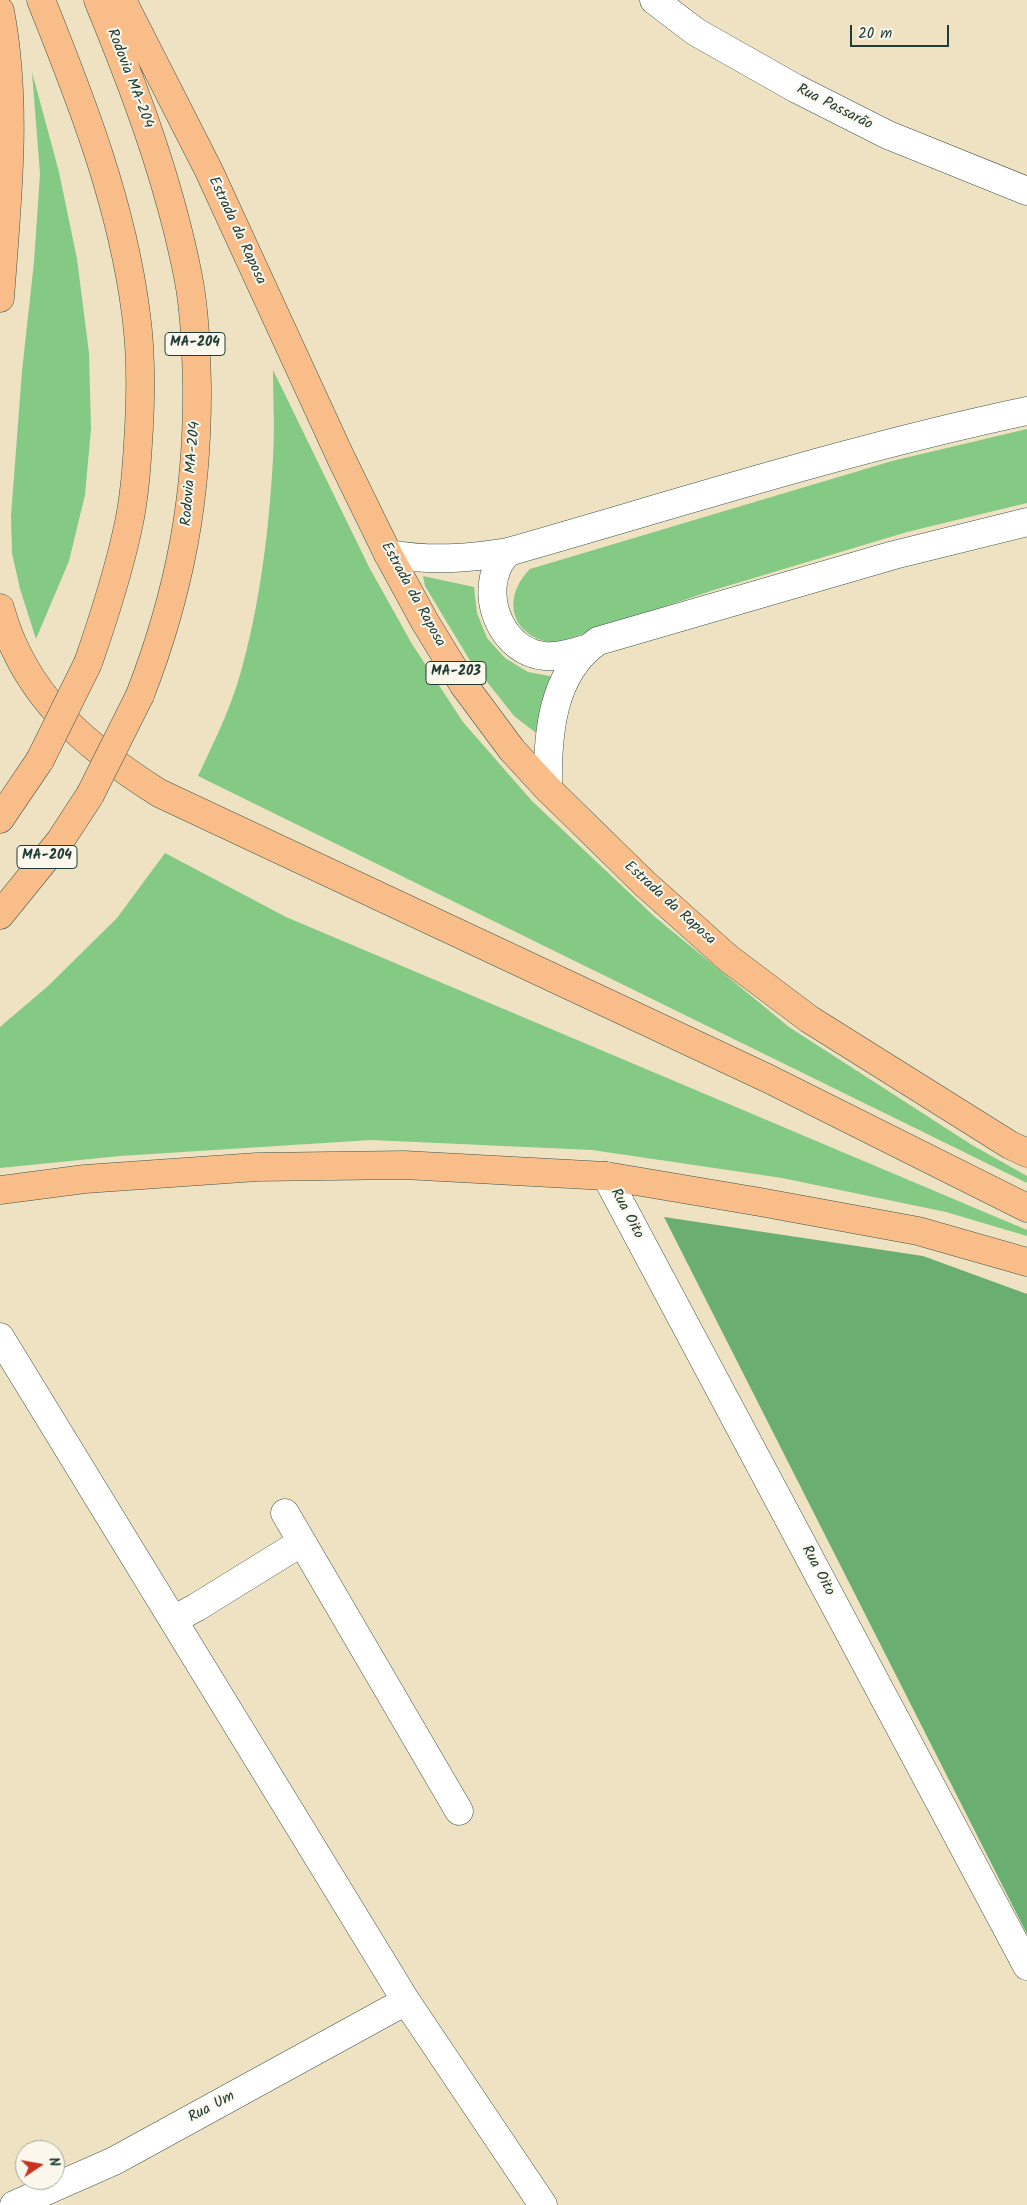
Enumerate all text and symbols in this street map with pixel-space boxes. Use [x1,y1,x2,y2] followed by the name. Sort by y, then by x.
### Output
[852,15,951,47] scale bar
[858,22,892,46] text: 20 m
[102,27,156,131] street label: Rodovia MA-204
[793,81,875,135] street label: Rua Passarão
[203,174,269,288] street label: Estrada da Raposa
[165,332,225,356] road number: MA-204
[178,421,206,527] street label: Rodovia MA-204
[376,539,448,651] street label: Estrada da Raposa
[426,661,486,684] road number: MA-203
[17,846,77,869] road number: MA-204
[619,858,719,950] street label: Estrada da Raposa
[605,1186,647,1242] street label: Rua Oito
[796,1543,838,1599] street label: Rua Oito
[186,2088,238,2128] street label: Rua Um
[15,2140,65,2190] north arrow
[42,2155,65,2169] text: N

